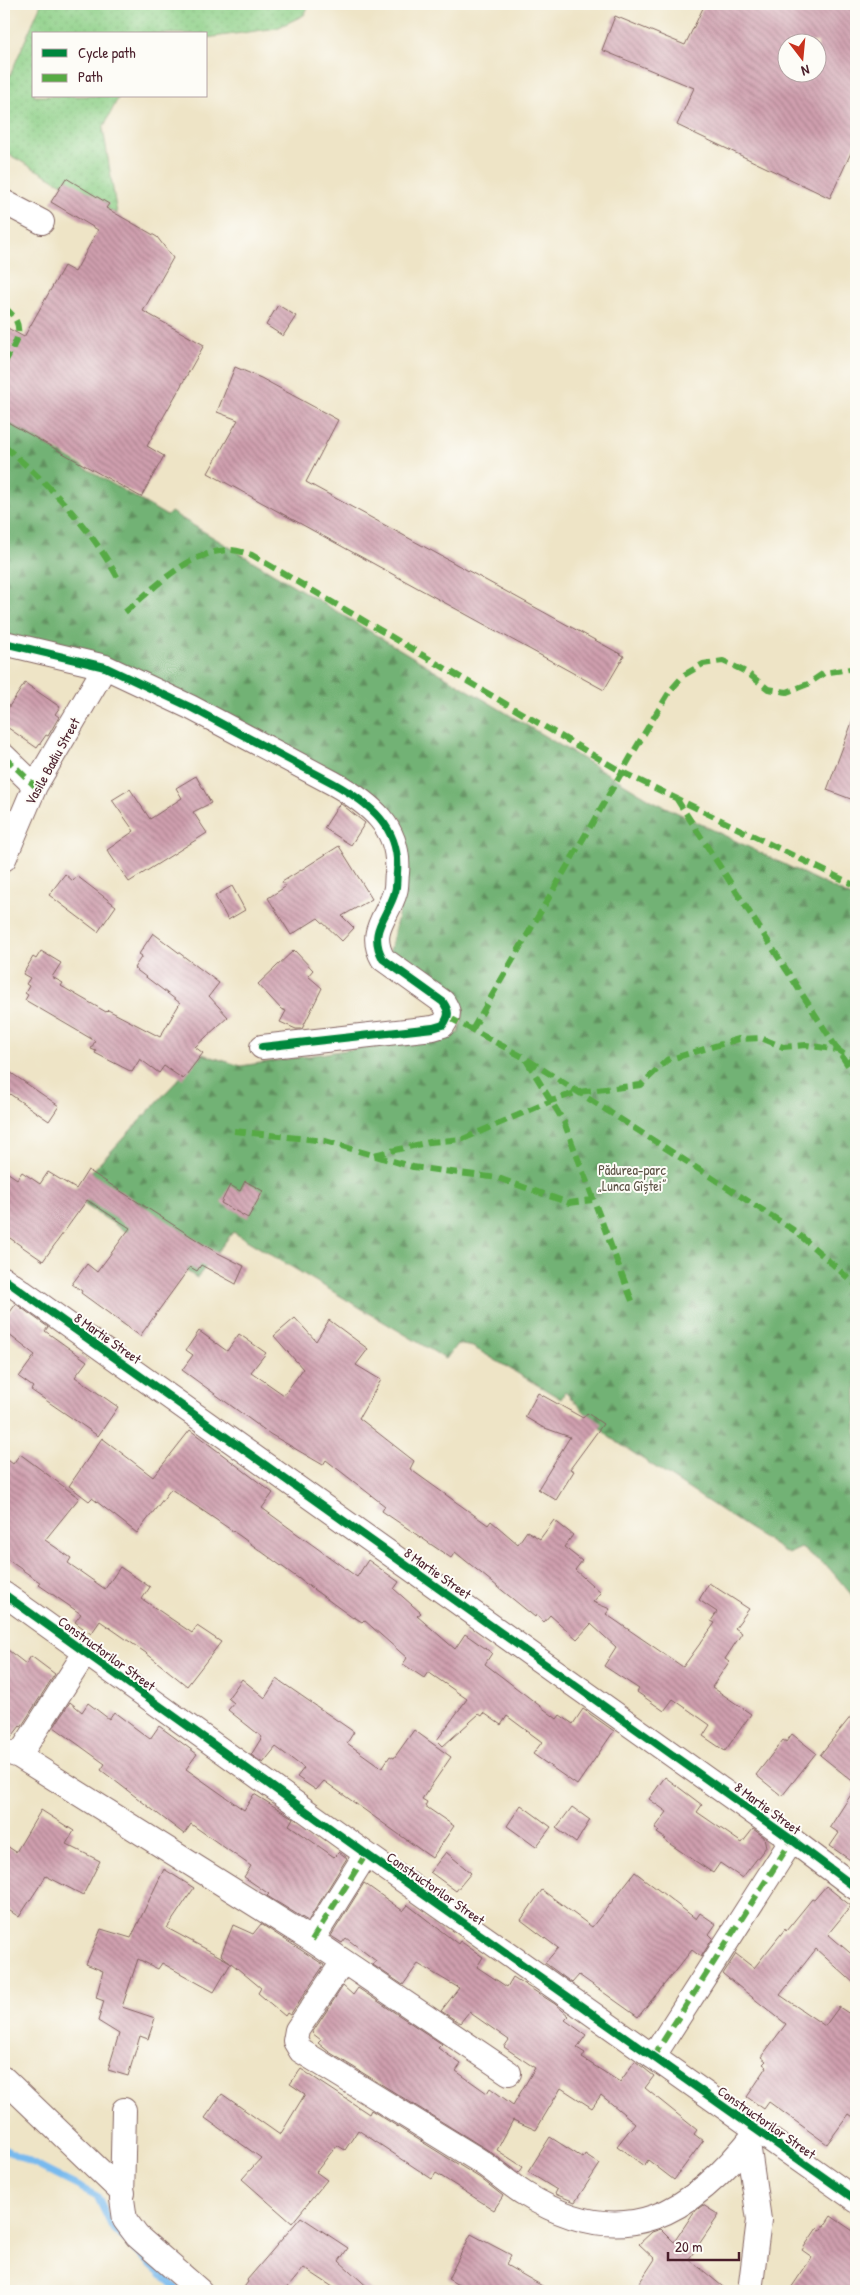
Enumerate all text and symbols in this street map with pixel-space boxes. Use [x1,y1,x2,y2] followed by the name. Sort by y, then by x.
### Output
[32,32,208,98] legend
[778,32,828,82] north arrow
[78,42,136,63] text: Cycle path
[799,61,812,81] text: N
[78,66,103,87] text: Path
[20,714,84,808] street label: Vasile Badiu Street
[598,1160,666,1195] park label: Pădurea-parc „Lunca Gîștei”
[71,1308,145,1368] street label: 8 Martie Street
[401,1543,475,1603] street label: 8 Martie Street
[55,1611,160,1695] street label: Constructorilor Street
[731,1777,805,1839] street label: 8 Martie Street
[383,1847,489,1929] street label: Constructorilor Street
[714,2081,820,2163] street label: Constructorilor Street
[668,2230,739,2262] scale bar
[675,2236,702,2257] text: 20 m

